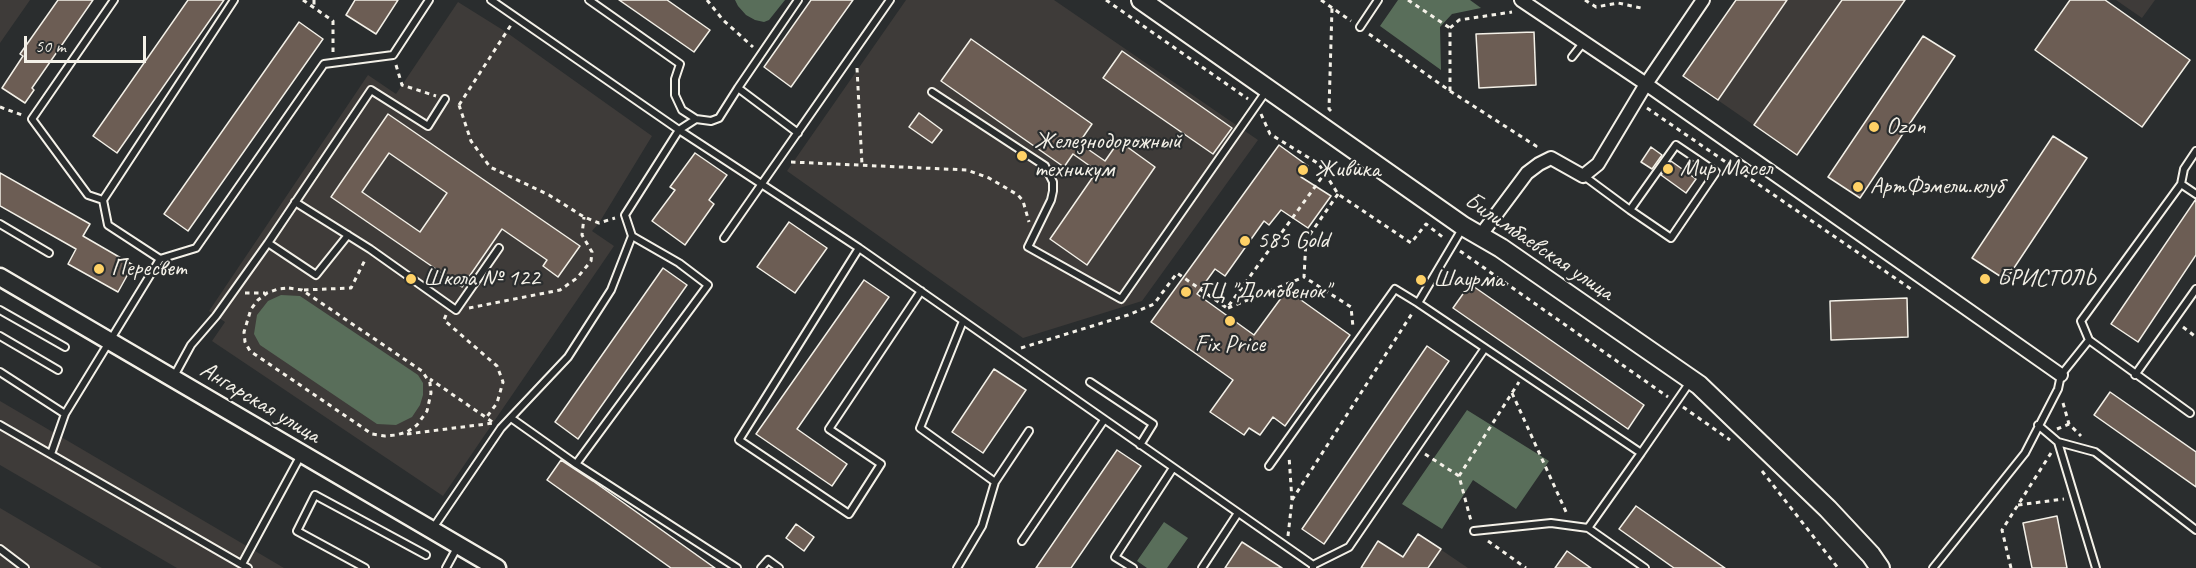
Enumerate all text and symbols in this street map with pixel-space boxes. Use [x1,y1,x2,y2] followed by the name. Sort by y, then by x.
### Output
[27,24,148,62] scale bar
[35,35,66,57] text: 50 m
[1886,113,1925,141] place label: Ozon
[1867,120,1881,134] marker: Ozon
[1034,128,1181,184] place label: Железнодорожный техникум
[1015,149,1029,163] marker: Железнодорожный техникум
[1680,155,1772,183] place label: Мир Масел
[1315,156,1380,184] place label: Живика
[1661,162,1675,176] marker: Мир Масел
[1296,163,1310,177] marker: Живика
[1870,173,2003,201] place label: АртФэмели.клуб
[1851,180,1865,194] marker: АртФэмели.клуб
[1459,186,1619,308] street label: Билимбаевская улица
[1257,227,1329,255] place label: 585 Gold
[1238,234,1252,248] marker: 585 Gold
[111,255,186,283] place label: Пересвет
[92,262,106,276] marker: Пересвет
[423,265,540,293] place label: Школа № 122
[1997,265,2095,293] place label: БРИСТОЛЬ
[1433,266,1503,294] place label: Шаурма
[404,272,418,286] marker: Школа № 122
[1978,272,1992,286] marker: БРИСТОЛЬ
[1414,273,1428,287] marker: Шаурма
[1198,278,1330,306] place label: ТЦ "Домовенок"
[1179,285,1193,299] marker: ТЦ "Домовенок"
[1223,314,1237,328] marker: Fix Price
[1195,331,1265,359] place label: Fix Price
[195,356,325,450] street label: Ангарская улица

